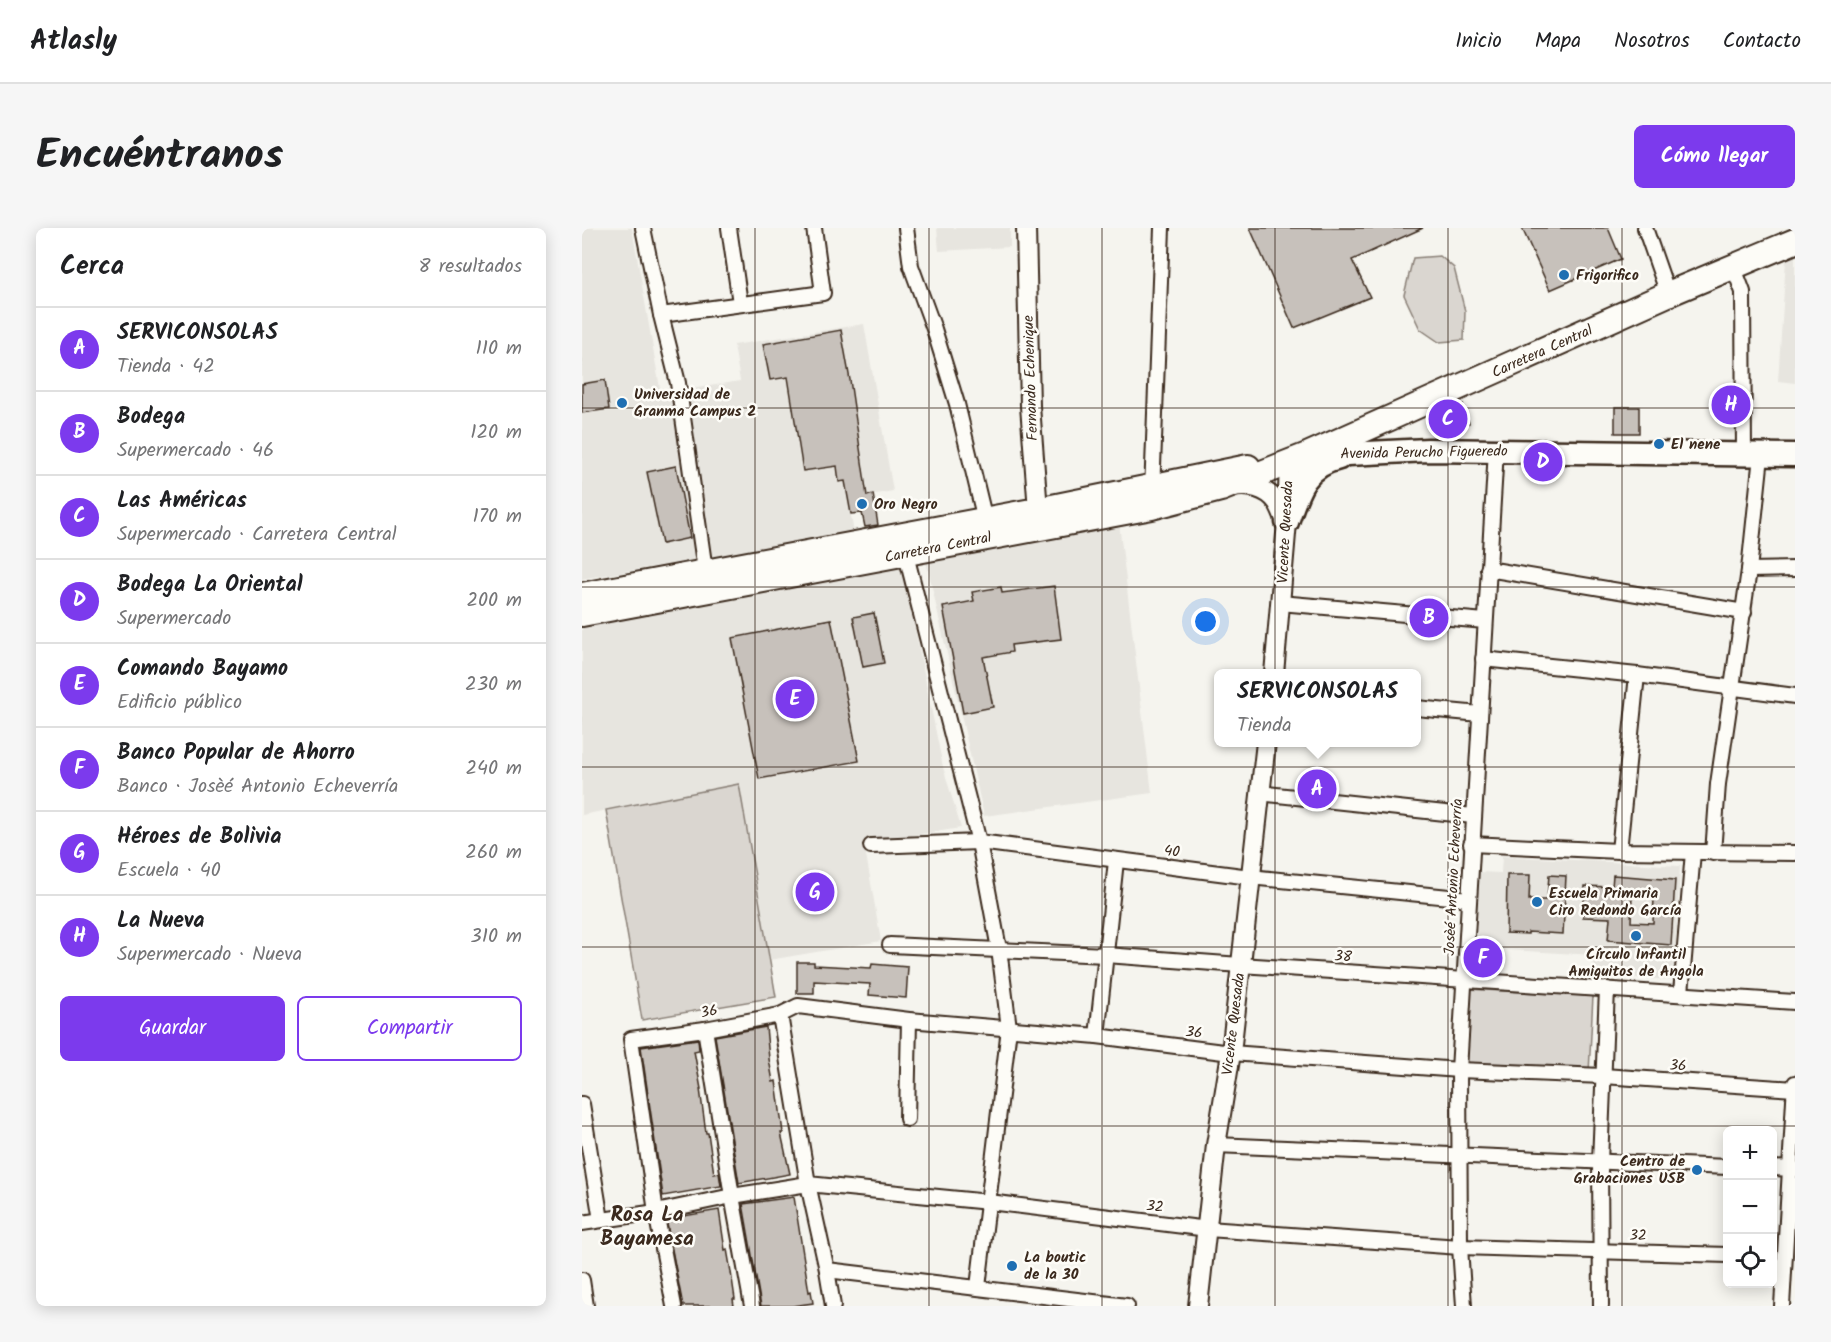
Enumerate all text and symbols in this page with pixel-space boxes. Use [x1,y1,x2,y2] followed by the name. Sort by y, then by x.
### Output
[30,19,117,64] text: Atlasly
[1455,25,1502,58] text: Inicio
[1535,25,1581,58] text: Mapa
[1614,25,1690,58] text: Nosotros
[1723,25,1801,58] text: Contacto
[36,123,283,190] text: Encuéntranos
[1634,125,1795,188] button: Cómo llegar
[60,246,124,288] text: Cerca
[419,251,522,283] text: 8 resultados
[1576,264,1639,288] place label: Frigorifico
[1557,268,1571,282] marker: Frigorifico
[1017,314,1045,441] street label: Fernando Echenique
[117,316,278,351] text: SERVICONSOLAS
[1488,319,1597,385] street label: Carretera Central
[73,333,86,365] text: A
[476,333,522,365] text: 110 m
[117,351,215,383] text: Tienda · 42
[1712,382,1750,428] pin: H
[634,383,756,424] place label: Universidad de Granma Campus 2
[615,396,629,410] marker: Universidad de Granma Campus 2
[1428,396,1468,441] pin: C
[117,400,185,435] text: Bodega
[73,417,86,449] text: B
[470,417,522,449] text: 120 m
[1671,433,1721,457] place label: El nene
[117,435,274,467] text: Supermercado · 46
[1652,437,1666,451] marker: El nene
[1340,440,1508,466] street label: Avenida Perucho Figueredo
[1524,440,1562,484] pin: D
[1271,480,1301,584] street label: Vicente Quesada
[117,484,247,519] text: Las Américas
[874,493,938,517] place label: Oro Negro
[855,497,869,511] marker: Oro Negro
[73,501,86,533] text: C
[473,501,522,533] text: 170 m
[117,519,397,551] text: Supermercado · Carretera Central
[883,526,994,570] street label: Carretera Central
[117,568,303,603] text: Bodega La Oriental
[73,585,86,617] text: D
[466,585,522,617] text: 200 m
[1410,596,1448,640] pin: B
[117,603,231,635] text: Supermercado
[1191,607,1220,636] your location
[117,652,288,687] text: Comando Bayamo
[74,669,85,701] text: E
[465,669,522,701] text: 230 m
[1214,669,1421,747] popup
[1237,675,1398,710] text: SERVICONSOLAS
[776,676,814,722] pin: E
[117,687,242,719] text: Edificio público
[1237,710,1292,742] text: Tienda
[117,736,355,771] text: Banco Popular de Ahorro
[74,753,85,785] text: F
[465,753,522,785] text: 240 m
[1298,766,1336,812] pin: A
[117,771,398,803] text: Banco · Josèé Antonio Echeverría
[1438,798,1470,956] street label: Josèé Antonio Echeverría
[117,820,281,855] text: Héroes de Bolivia
[74,837,85,869] text: G
[465,837,522,869] text: 260 m
[1163,839,1182,865] street label: 40
[117,855,221,887] text: Escuela · 40
[796,870,834,914] pin: G
[1549,882,1682,923] place label: Escuela Primaria Ciro Redondo García
[1530,895,1544,909] marker: Escuela Primaria Ciro Redondo García
[117,904,205,939] text: La Nueva
[73,921,86,953] text: H
[470,921,522,953] text: 310 m
[1629,929,1643,943] marker: Círculo Infantil Amiguitos de Angola
[1464,936,1502,980] pin: F
[117,939,302,971] text: Supermercado · Nueva
[1568,943,1704,984] place label: Círculo Infantil Amiguitos de Angola
[1333,944,1354,970] street label: 38
[1216,972,1252,1077] street label: Vicente Quesada
[60,996,285,1061] button: Guardar
[297,996,522,1061] button: Compartir
[699,999,720,1025] street label: 36
[1184,1020,1204,1046] street label: 36
[1669,1053,1687,1079] street label: 36
[1723,1126,1777,1288] map controls
[1723,1126,1777,1180] button: +
[1574,1150,1686,1191] place label: Centro de Grabaciones USB
[1690,1163,1704,1177] marker: Centro de Grabaciones USB
[1723,1180,1777,1234] button: −
[1145,1194,1165,1220] street label: 32
[600,1199,694,1256] district label: Rosa La Bayamesa
[1629,1224,1647,1248] street label: 32
[1723,1234,1777,1288] button: locate
[1024,1246,1086,1287] place label: La boutic de la 30
[1005,1259,1019,1273] marker: La boutic de la 30

